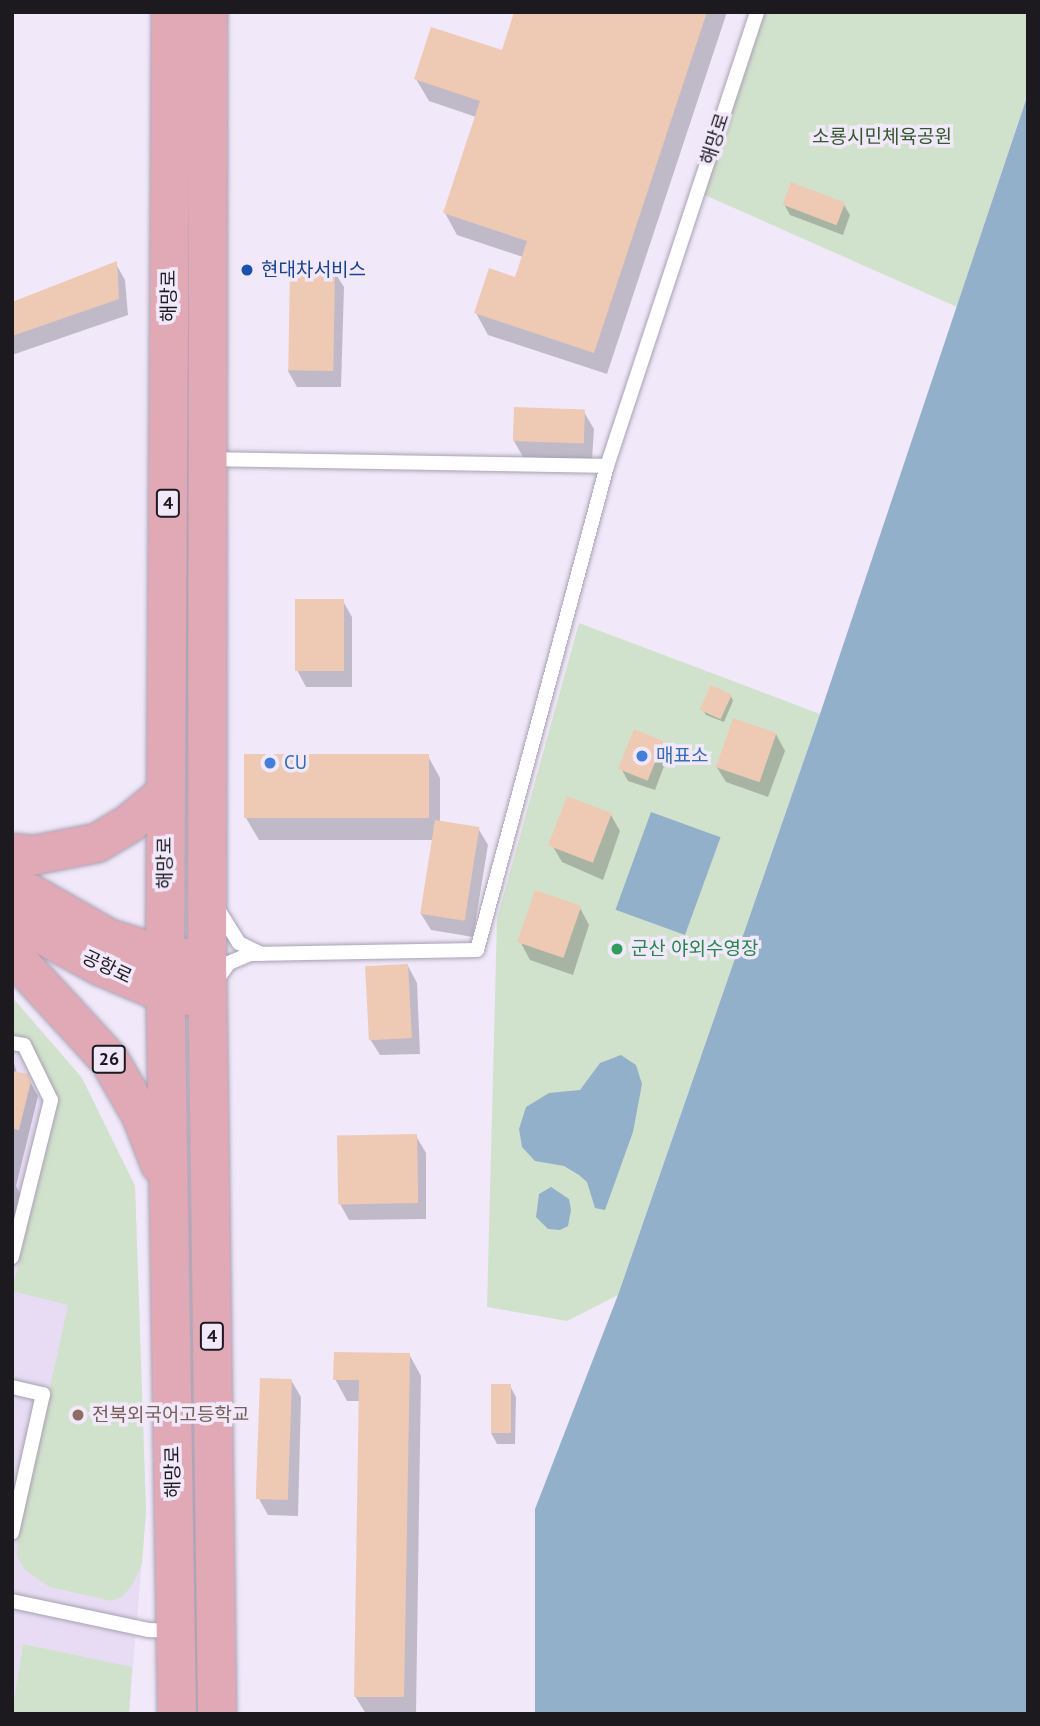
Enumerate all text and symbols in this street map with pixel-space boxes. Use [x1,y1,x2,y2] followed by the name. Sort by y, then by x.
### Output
[696,111,734,167] street label: 해망로
[812,126,952,148] park label: 소룡시민체육공원
[261,259,366,281] place label: 현대차서비스
[239,262,255,278] marker: 현대차서비스
[158,270,180,322] street label: 해망로
[156,489,180,518] road number: 4
[656,745,708,767] place label: 매표소
[634,748,650,764] marker: 매표소
[284,752,307,774] place label: CU
[262,755,278,771] marker: CU
[154,837,176,889] street label: 해망로
[631,938,758,960] place label: 군산 야외수영장
[609,941,625,957] marker: 군산 야외수영장
[78,946,136,988] street label: 공항로
[92,1044,126,1074] road number: 26
[200,1322,224,1350] road number: 4
[92,1404,249,1426] place label: 전북외국어고등학교
[70,1407,86,1423] marker: 전북외국어고등학교
[161,1446,185,1498] street label: 해망로

